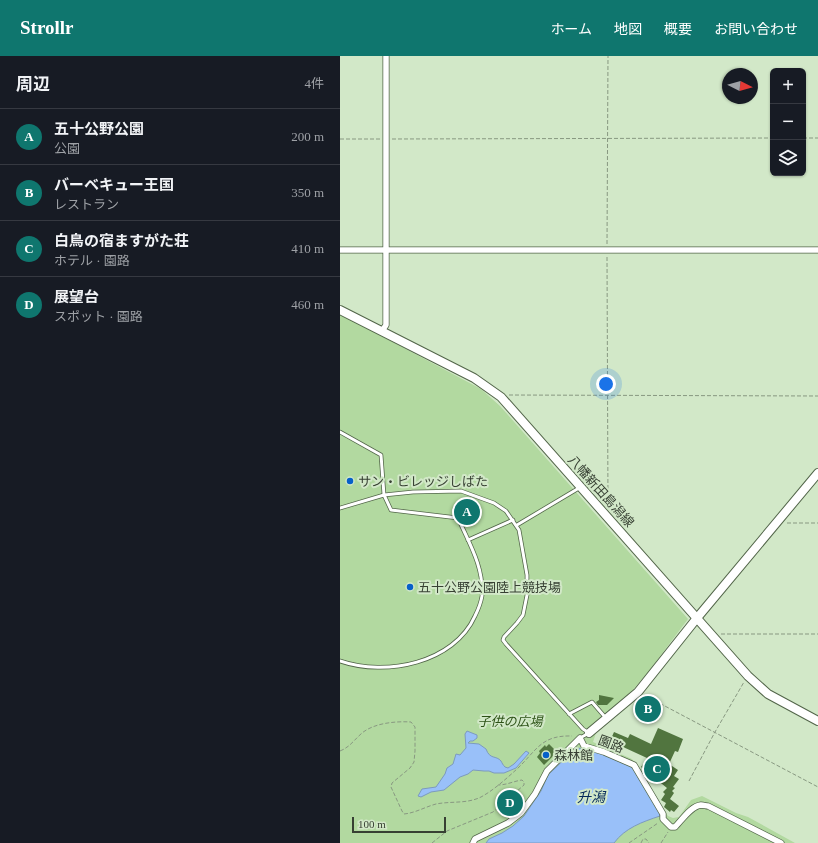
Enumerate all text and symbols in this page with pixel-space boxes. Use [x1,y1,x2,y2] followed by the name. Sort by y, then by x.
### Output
[20,17,73,38] text: Strollr
[550,22,592,37] text: ホーム
[614,22,642,37] text: 地図
[664,22,692,37] text: 概要
[714,22,798,37] text: お問い合わせ
[722,68,758,104] north arrow
[770,68,806,176] map controls
[770,68,806,104] button: +
[16,75,50,94] text: 周辺
[304,76,324,91] text: 4件
[770,104,806,140] button: −
[54,121,144,137] text: 五十公野公園
[24,129,34,144] text: A
[291,129,324,144] text: 200 m
[770,140,806,176] button: layers
[54,141,80,156] text: 公園
[54,177,174,193] text: バーベキュー王国
[25,185,33,200] text: B
[291,185,324,200] text: 350 m
[54,197,119,212] text: レストラン
[54,233,189,249] text: 白鳥の宿ますがた荘
[24,241,34,256] text: C
[291,241,324,256] text: 410 m
[54,253,130,268] text: ホテル · 園路
[54,289,99,305] text: 展望台
[24,297,34,312] text: D
[291,297,324,312] text: 460 m
[54,309,143,324] text: スポット · 園路
[596,374,616,394] your location
[565,452,637,530] street label: 八幡新田島潟線
[358,474,488,489] place label: サン・ビレッジしばた
[345,476,355,486] marker: サン・ビレッジしばた
[454,497,480,527] pin: A
[418,580,561,595] place label: 五十公野公園陸上競技場
[405,582,415,592] marker: 五十公野公園陸上競技場
[635,694,661,724] pin: B
[477,714,544,729] park label: 子供の広場
[596,732,626,756] street label: 園路
[554,748,593,763] place label: 森林館
[541,750,551,760] marker: 森林館
[644,754,670,784] pin: C
[497,788,523,818] pin: D
[577,790,607,805] water label: 升潟
[352,815,446,834] scale bar
[358,818,386,830] text: 100 m

